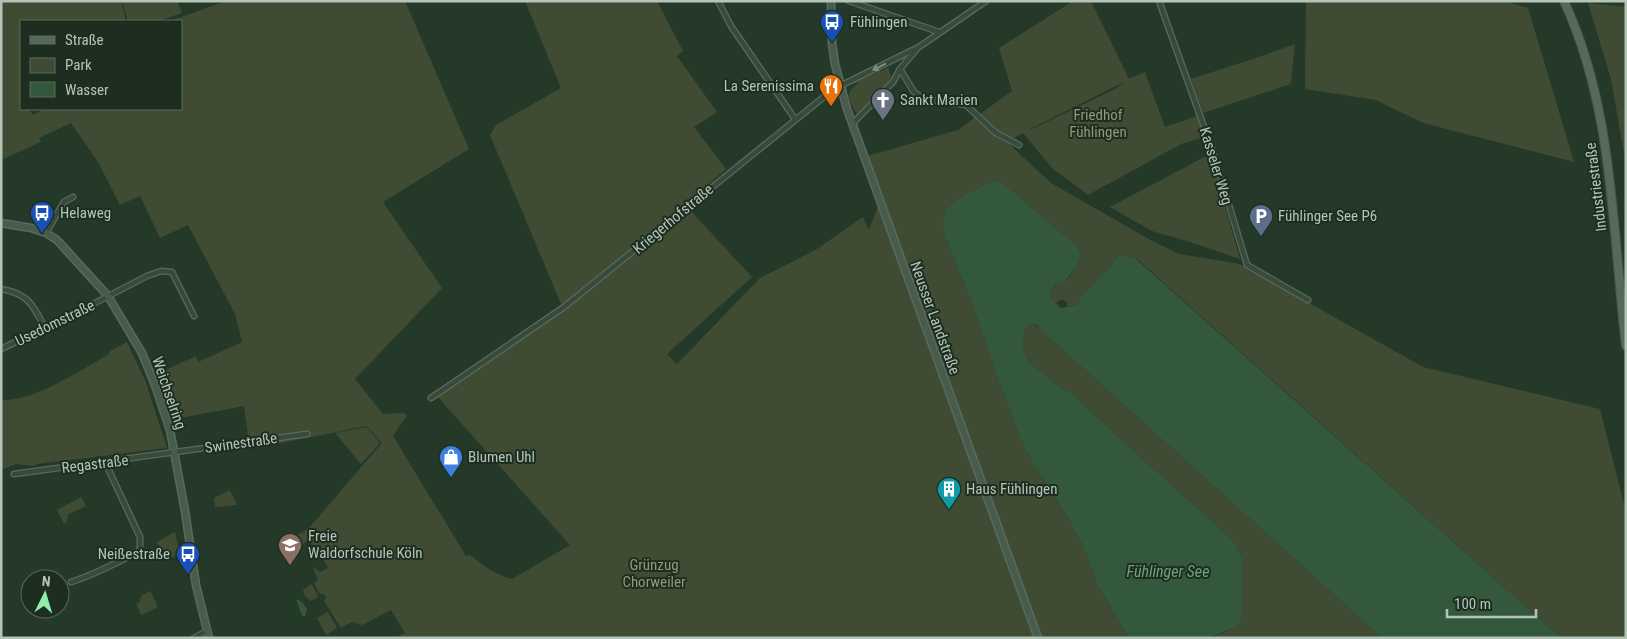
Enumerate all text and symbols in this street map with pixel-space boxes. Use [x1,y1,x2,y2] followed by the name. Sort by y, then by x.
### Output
[819,9,845,43] bus stop icon: Fühlingen
[850,13,907,31] place label: Fühlingen
[20,20,182,110] legend
[65,31,104,49] text: Straße
[65,56,92,74] text: Park
[872,63,886,71] one-way arrow
[818,73,844,107] restaurant icon: La Serenissima
[724,77,814,95] place label: La Serenissima
[65,81,109,99] text: Wasser
[870,87,896,121] church icon: Sankt Marien
[900,91,978,109] place label: Sankt Marien
[1069,106,1127,141] park label: Friedhof Fühlingen
[1196,125,1236,207] street label: Kasseler Weg
[1582,141,1610,233] street label: Industriestraße
[629,180,717,258] street label: Kriegerhofstraße
[29,200,55,234] bus stop icon: Helaweg
[1248,203,1274,237] parking icon: Fühlinger See P6
[60,204,111,222] place label: Helaweg
[1278,207,1377,225] place label: Fühlinger See P6
[906,259,964,377] street label: Neusser Landstraße
[12,296,98,350] street label: Usedomstraße
[148,354,190,432] street label: Weichselring
[204,429,278,457] street label: Swinestraße
[438,444,464,478] shop icon: Blumen Uhl
[468,448,535,466] place label: Blumen Uhl
[61,451,129,477] street label: Regastraße
[936,476,962,510] building icon: Haus Fühlingen
[966,480,1057,498] place label: Haus Fühlingen
[308,527,423,562] place label: Freie Waldorfschule Köln
[277,532,303,566] school or university icon: Freie Waldorfschule Köln
[175,541,201,575] bus stop icon: Neißestraße
[98,545,170,563] place label: Neißestraße
[622,556,686,591] park label: Grünzug Chorweiler
[1127,562,1209,581] water label: Fühlinger See
[20,569,70,619] north arrow
[41,573,51,589] text: N
[1447,586,1536,618] scale bar
[1454,595,1491,613] text: 100 m

